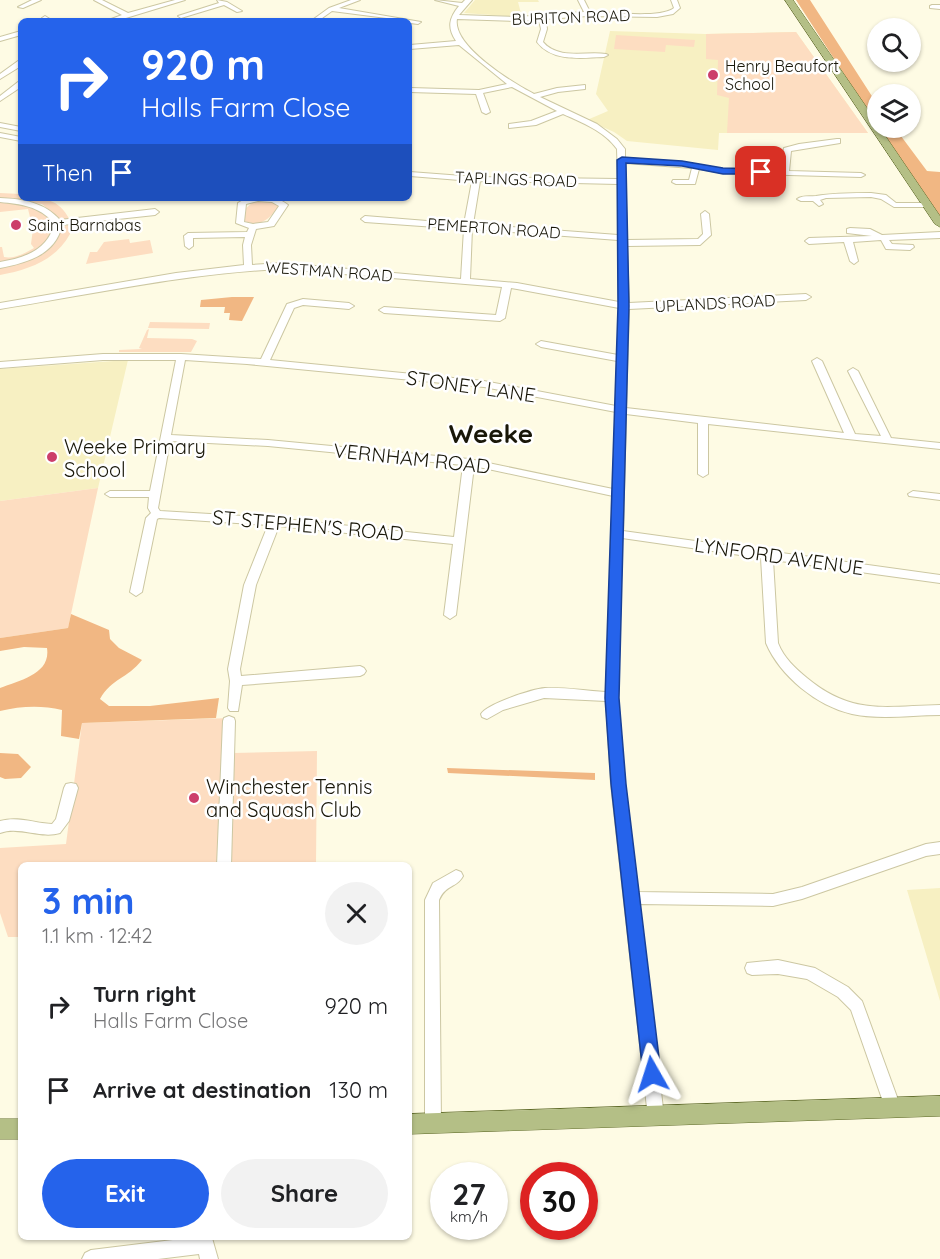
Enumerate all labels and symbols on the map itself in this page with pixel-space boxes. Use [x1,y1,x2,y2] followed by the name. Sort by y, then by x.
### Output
[511,5,631,29] street label: BURITON ROAD
[725,56,839,94] place label: Henry Beaufort School
[706,68,720,82] marker: Henry Beaufort School
[735,146,786,197] pin
[455,167,577,191] street label: TAPLINGS ROAD
[427,213,561,243] street label: PEMERTON ROAD
[28,215,141,235] place label: Saint Barnabas
[9,218,23,232] marker: Saint Barnabas
[265,257,393,285] street label: WESTMAN ROAD
[654,290,776,316] street label: UPLANDS ROAD
[405,365,537,407] street label: STONEY LANE
[449,417,533,450] district label: Weeke
[64,434,206,482] place label: Weeke Primary School
[332,437,492,479] street label: VERNHAM ROAD
[45,450,59,464] marker: Weeke Primary School
[211,504,405,546] street label: ST STEPHEN'S ROAD
[693,532,865,580] street label: LYNFORD AVENUE
[206,774,372,822] place label: Winchester Tennis and Squash Club
[187,791,201,805] marker: Winchester Tennis and Squash Club
[620,1042,684,1106] position arrow
[520,1162,598,1240] speed limit sign: 30

